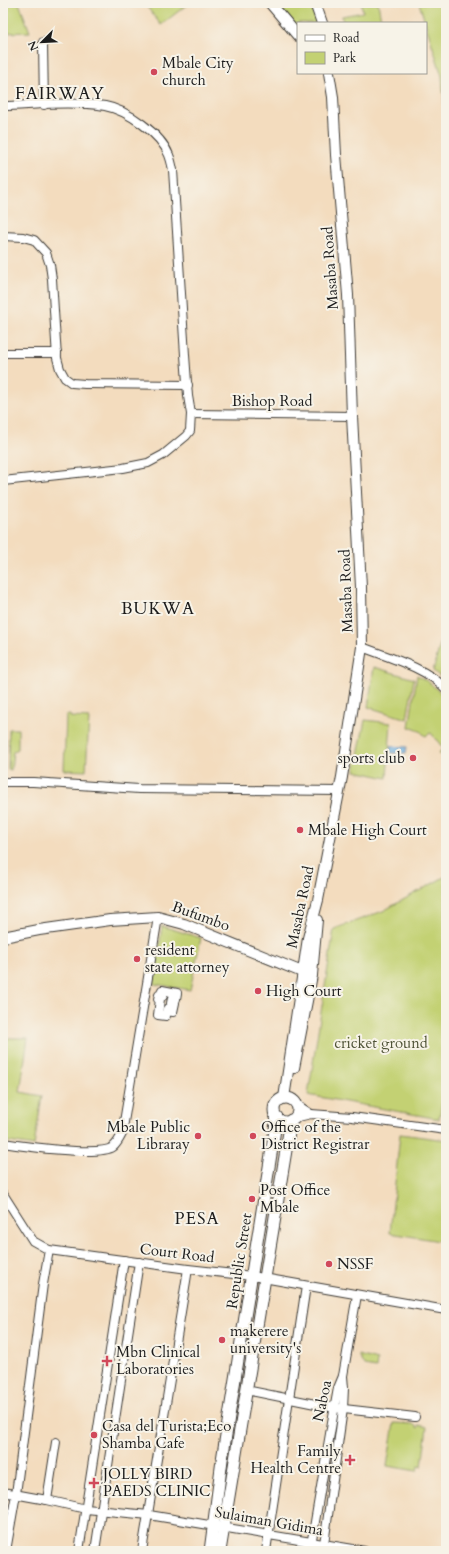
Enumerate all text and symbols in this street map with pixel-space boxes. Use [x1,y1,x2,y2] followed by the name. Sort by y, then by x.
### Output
[22,22,62,62] north arrow
[297,22,427,74] legend
[333,30,360,46] text: Road
[24,38,42,53] text: N
[333,50,357,66] text: Park
[162,53,234,90] place label: Mbale City church
[149,67,159,77] marker: Mbale City church
[15,82,105,105] district label: FAIRWAY
[317,226,343,310] street label: Masaba Road
[232,391,312,411] street label: Bishop Road
[335,549,357,633] street label: Masaba Road
[121,597,195,620] district label: BUKWA
[338,748,405,768] place label: sports club
[408,753,418,763] marker: sports club
[308,820,427,840] place label: Mbale High Court
[295,825,305,835] marker: Mbale High Court
[282,864,318,950] street label: Masaba Road
[169,896,233,936] street label: Bufumbo
[145,940,230,977] place label: resident state attorney
[132,954,142,964] marker: resident state attorney
[266,981,342,1001] place label: High Court
[253,986,263,996] marker: High Court
[334,1033,428,1053] park label: cricket ground
[107,1117,190,1154] place label: Mbale Public Libraray
[261,1117,370,1154] place label: Office of the District Registrar
[193,1131,203,1141] marker: Mbale Public Libraray
[248,1131,258,1141] marker: Office of the District Registrar
[260,1180,331,1217] place label: Post Office Mbale
[247,1194,257,1204] marker: Post Office Mbale
[174,1207,220,1230] district label: PESA
[222,1212,256,1310] street label: Republic Street
[139,1239,215,1267] street label: Court Road
[337,1254,373,1274] place label: NSSF
[324,1259,334,1269] marker: NSSF
[230,1321,301,1358] place label: makerere university's
[217,1335,227,1345] marker: makerere university's
[116,1342,200,1379] place label: Mbn Clinical Laboratories
[101,1355,113,1367] marker: Mbn Clinical Laboratories
[308,1378,336,1424] street label: Naboa
[102,1416,231,1453] place label: Casa del Turista;Eco Shamba Cafe
[89,1430,99,1440] marker: Casa del Turista;Eco Shamba Cafe
[251,1441,341,1478] place label: Family Health Centre
[344,1454,356,1466] marker: Family Health Centre
[101,1464,211,1501] place label: JOLLY BIRD PAEDS CLINIC
[88,1477,100,1489] marker: JOLLY BIRD PAEDS CLINIC
[213,1502,325,1540] street label: Sulaiman Gidima

